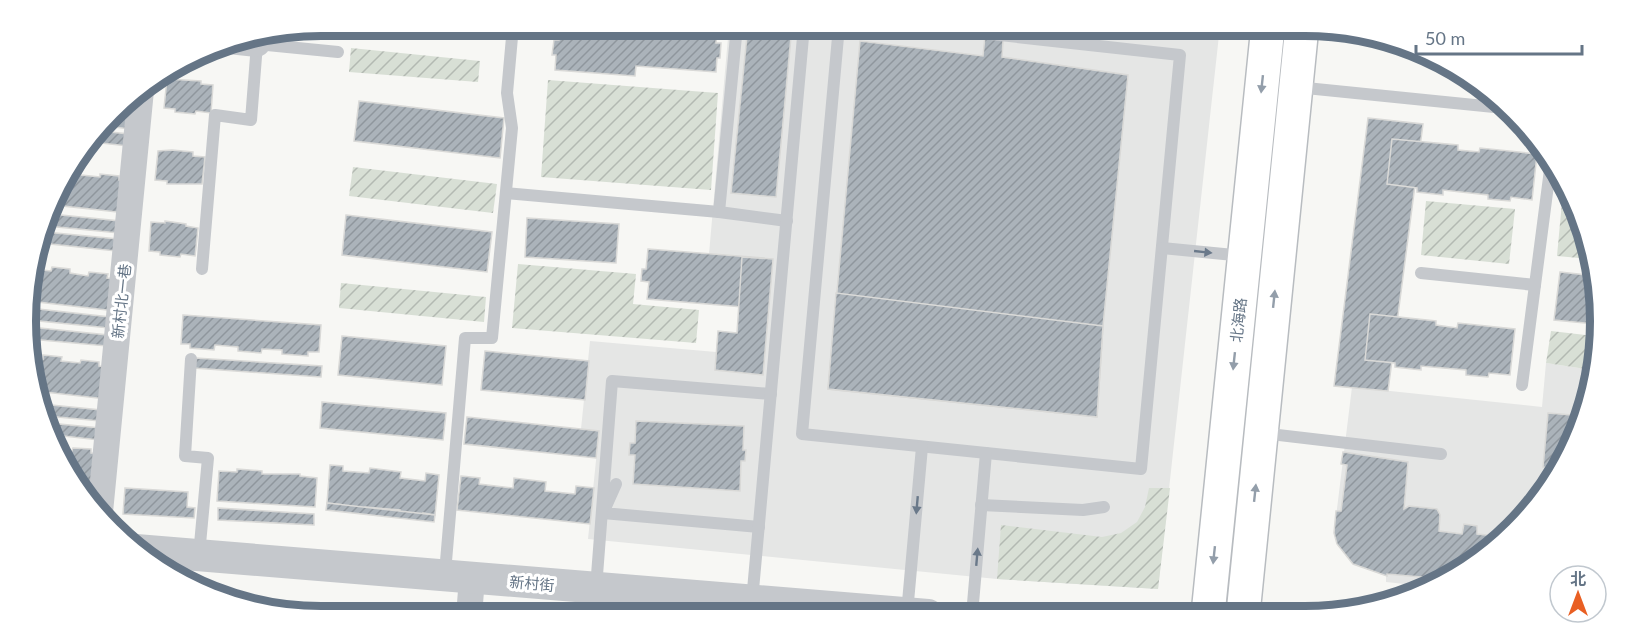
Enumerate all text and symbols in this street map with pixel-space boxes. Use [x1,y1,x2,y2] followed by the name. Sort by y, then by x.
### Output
[1416,18,1582,56] scale bar
[1425,27,1465,49] text: 50 m
[1257,74,1267,93] one-way arrow
[1194,247,1213,257] one-way arrow
[108,263,134,339] street label: 新村北一巷
[1270,290,1279,309] one-way arrow
[1227,297,1249,343] street label: 北海路
[1229,352,1239,371] one-way arrow
[1250,484,1260,503] one-way arrow
[912,495,922,514] one-way arrow
[1209,546,1219,565] one-way arrow
[972,547,982,566] one-way arrow
[1548,564,1608,624] north arrow
[1570,569,1586,588] text: 北
[509,572,555,594] street label: 新村街

